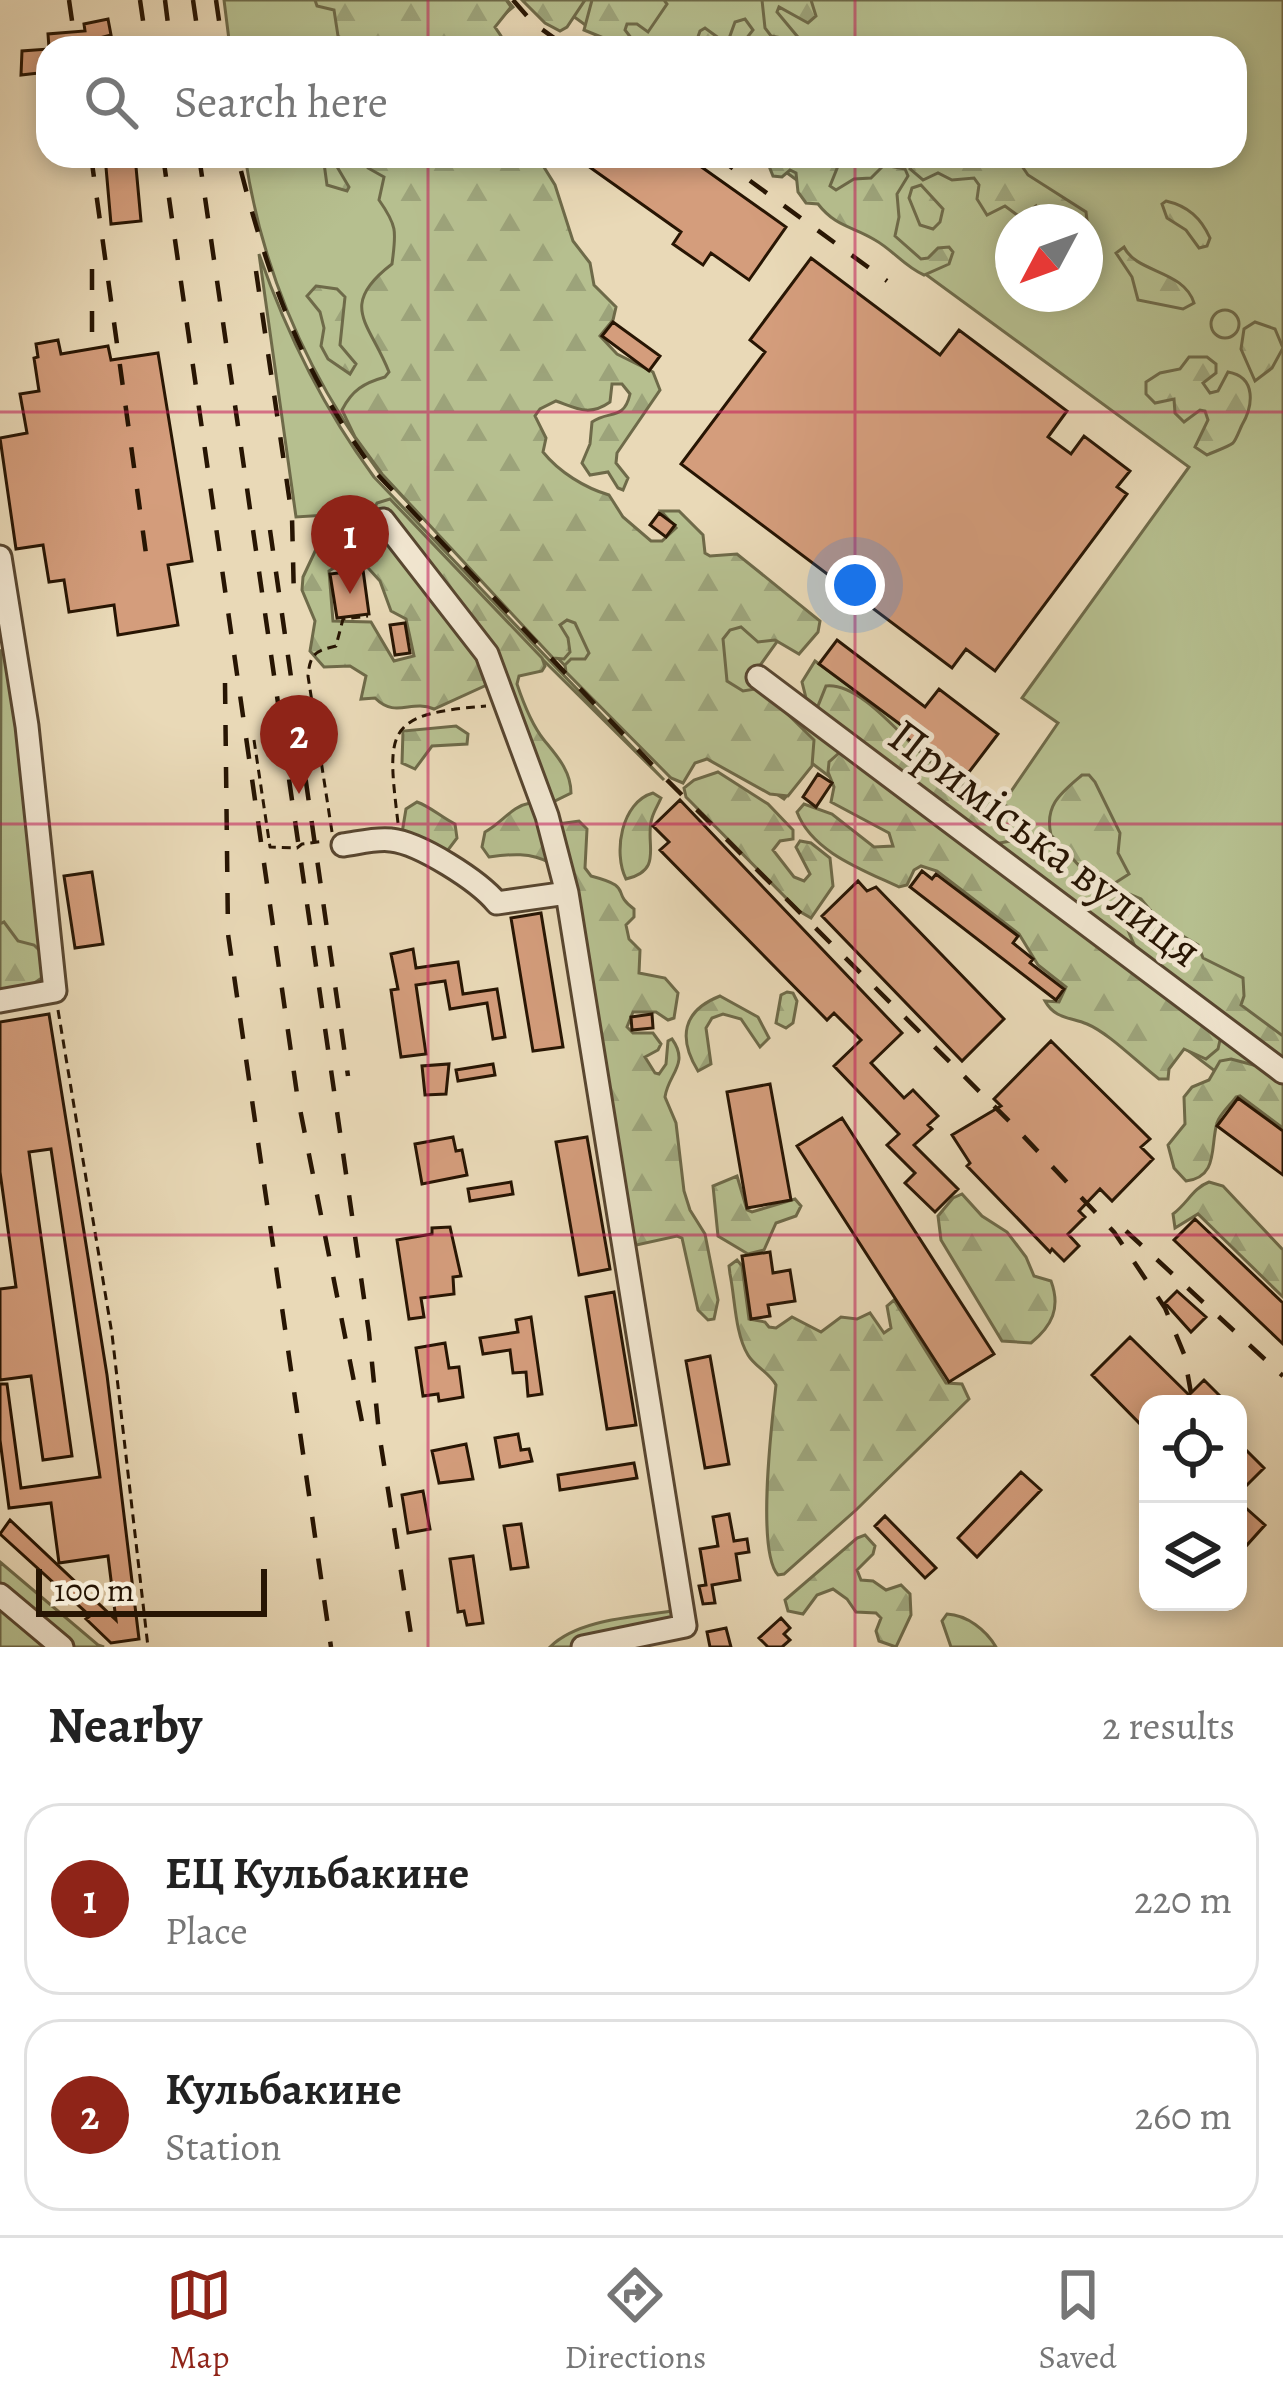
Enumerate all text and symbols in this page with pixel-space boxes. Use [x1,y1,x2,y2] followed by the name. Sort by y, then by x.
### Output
[36,36,1247,168] search box
[78,69,144,135] icon: search
[174,71,388,133] text: Search here
[995,204,1103,312] north arrow
[311,495,389,594] pin: 1
[825,555,885,615] your location
[260,695,338,794] pin: 2
[875,703,1216,983] street label: Приміська вулиця
[1139,1395,1247,1611] map controls
[1139,1395,1247,1503] button: locate
[1139,1503,1247,1611] button: layers
[36,1563,267,1616] scale bar
[54,1567,134,1612] text: 100 m
[48,1690,202,1760] text: Nearby
[1102,1699,1235,1752] text: 2 results
[165,1842,469,1904] text: ЕЦ Кульбакине
[83,1873,97,1926] text: 1
[1134,1873,1232,1926] text: 220 m
[165,1904,248,1957] text: Place
[165,2058,402,2120] text: Кульбакине
[81,2089,99,2142] text: 2
[1134,2089,1232,2142] text: 260 m
[165,2120,281,2173] text: Station
[166,2262,232,2379] tab: Map
[565,2262,706,2379] tab: Directions
[1039,2262,1117,2379] tab: Saved

